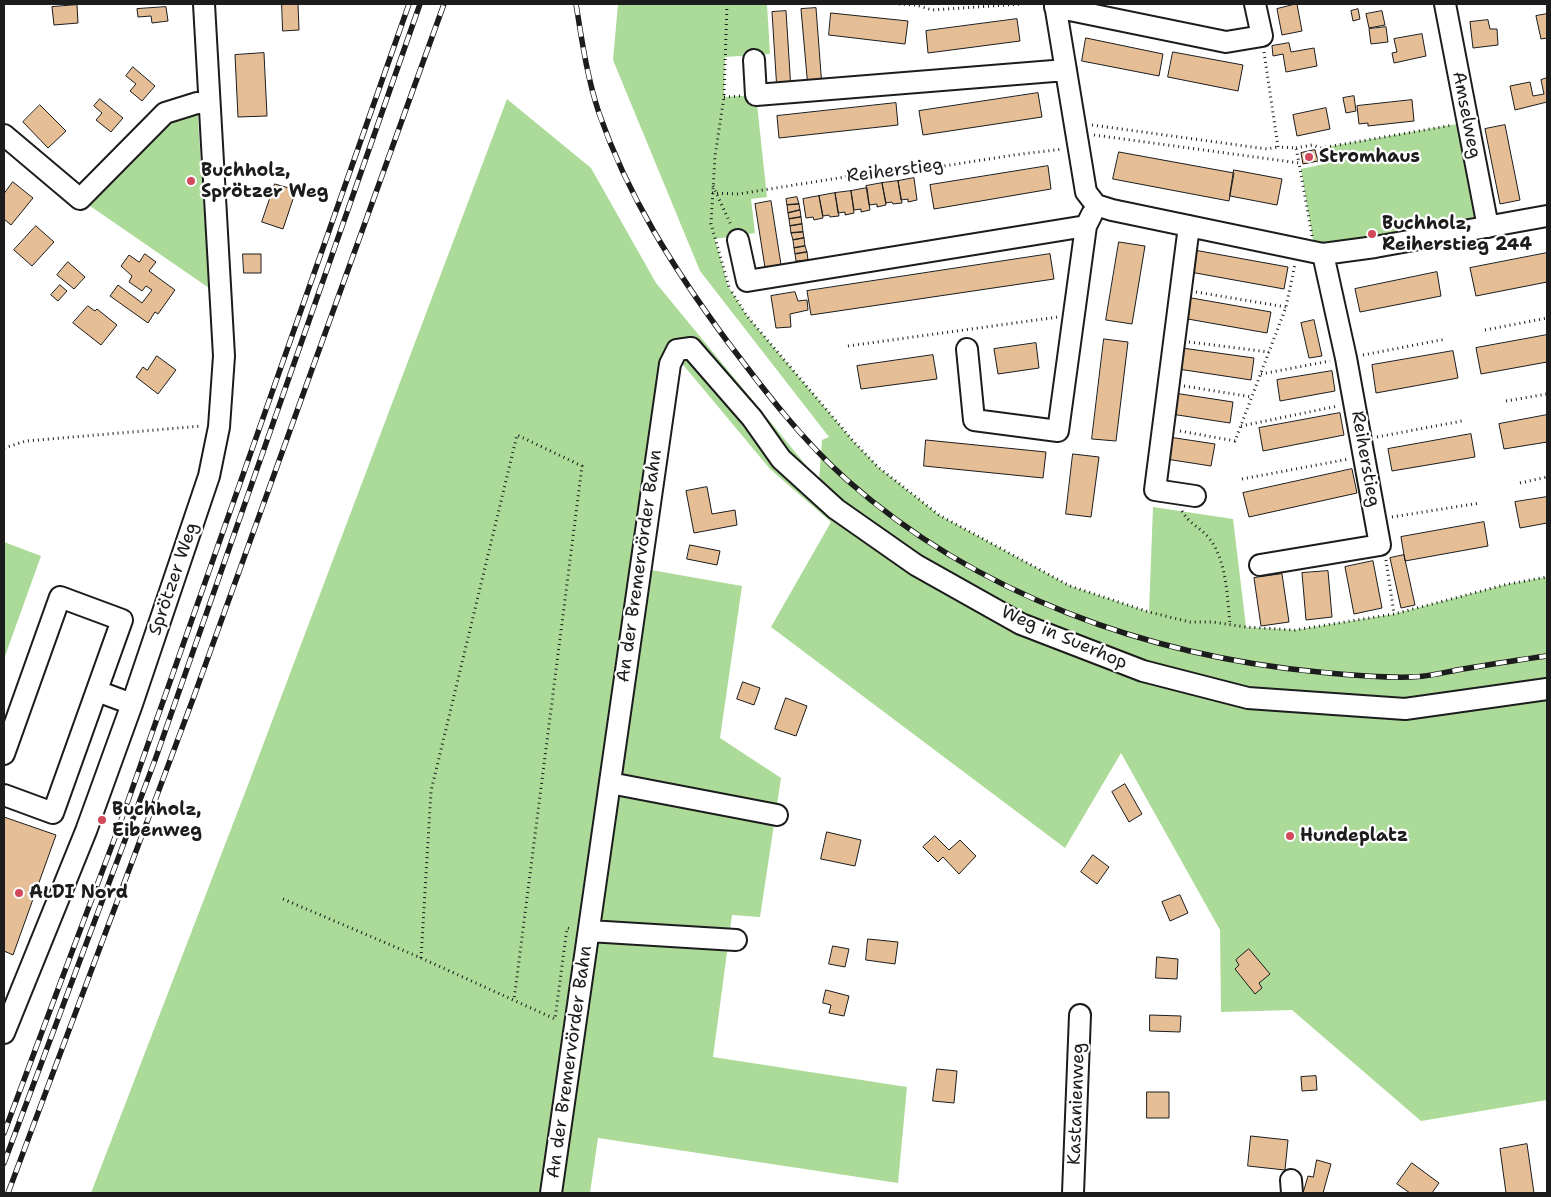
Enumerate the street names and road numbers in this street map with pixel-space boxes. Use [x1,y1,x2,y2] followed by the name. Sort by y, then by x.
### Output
[1447,69,1485,161] street label: Amselweg
[845,154,945,188] street label: Reiherstieg
[1346,409,1384,509] street label: Reiherstieg
[613,448,667,684] street label: An der Bremervörder Bahn
[145,520,203,638] street label: Sprötzer Weg
[998,602,1130,674] street label: Weg in Suerhop
[543,944,597,1180] street label: An der Bremervörder Bahn
[1064,1042,1090,1166] street label: Kastanienweg

